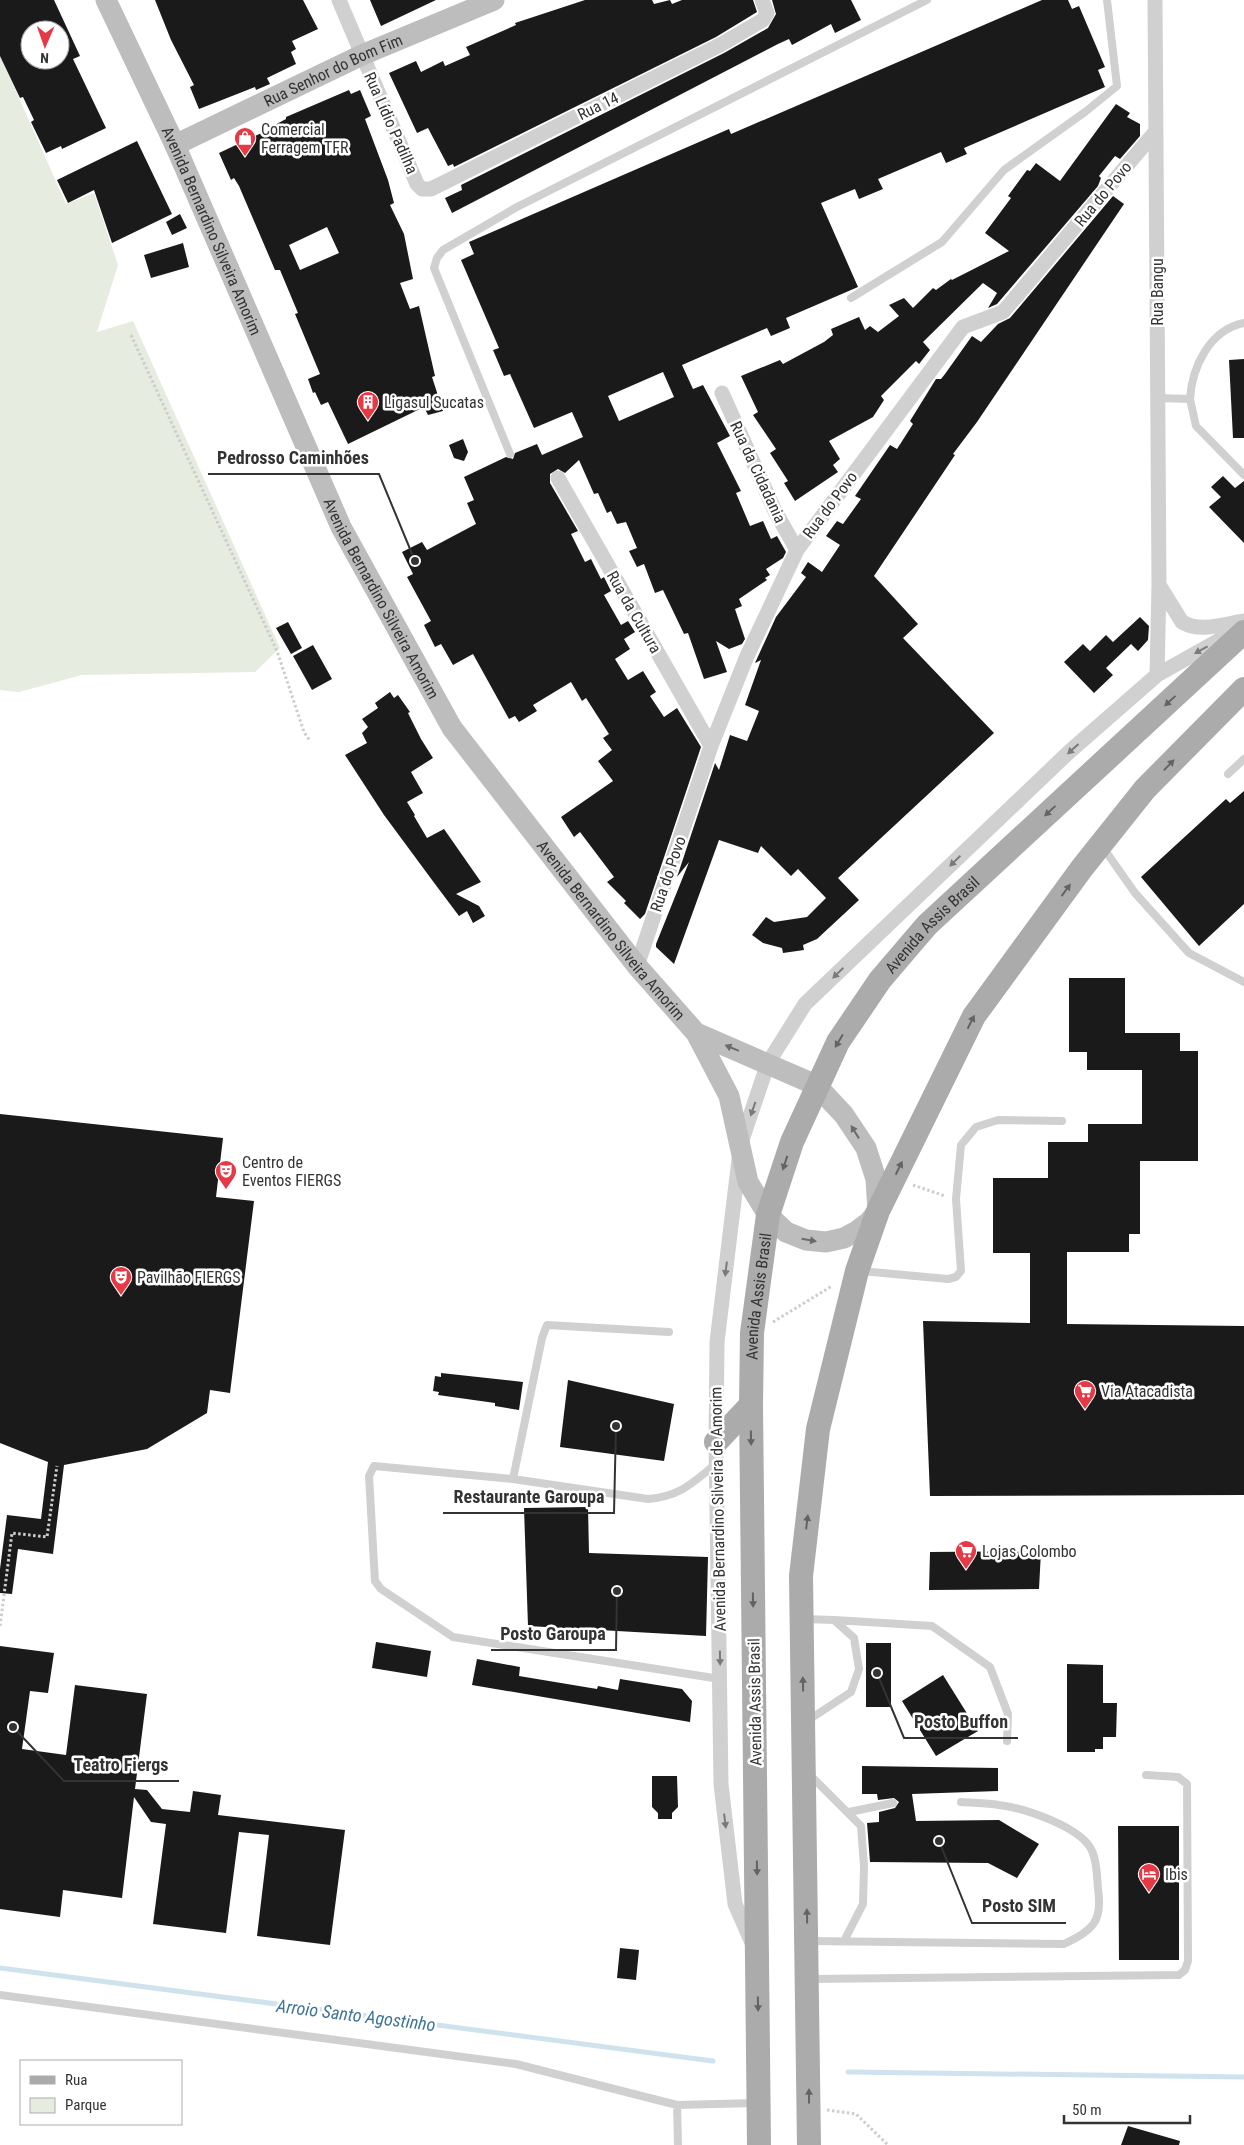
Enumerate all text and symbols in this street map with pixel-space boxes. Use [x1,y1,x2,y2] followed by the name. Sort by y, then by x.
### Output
[20,20,70,70] north arrow
[261,30,405,110] street label: Rua Senhor do Bom Fim
[40,50,49,66] text: N
[360,69,422,177] street label: Rua Lídio Padilha
[574,88,622,124] street label: Rua 14
[261,120,349,157] place label: Comercial Ferragem TFR
[158,123,266,338] street label: Avenida Bernardino Silveira Amorim
[233,126,257,157] shop icon: Comercial Ferragem TFR
[1070,158,1136,230] street label: Rua do Povo
[1148,258,1167,326] street label: Rua Bangu
[356,390,380,421] building icon: Ligasul Sucatas
[384,393,484,412] place label: Ligasul Sucatas
[726,418,790,526] street label: Rua da Cidadania
[208,441,379,474] callout: Pedrosso Caminhões
[217,447,369,468] text: Pedrosso Caminhões
[799,468,861,542] street label: Rua do Povo
[320,495,443,702] street label: Avenida Bernardino Silveira Amorim
[603,567,665,657] street label: Rua da Cultura
[1194,646,1209,654] one-way arrow
[1164,695,1176,707] one-way arrow
[1067,743,1080,754] one-way arrow
[1163,759,1175,771] one-way arrow
[1045,805,1057,817] one-way arrow
[646,834,690,914] street label: Rua do Povo
[533,836,689,1024] street label: Avenida Bernardino Silveira Amorim
[950,855,962,867] one-way arrow
[881,872,983,977] street label: Avenida Assis Brasil
[1060,884,1071,897] one-way arrow
[832,967,844,979] one-way arrow
[967,1015,975,1029] one-way arrow
[835,1034,844,1047] one-way arrow
[724,1044,739,1052] one-way arrow
[748,1102,756,1117] one-way arrow
[851,1126,860,1139] one-way arrow
[242,1153,341,1190] place label: Centro de Eventos FIERGS
[781,1156,789,1171] one-way arrow
[214,1159,238,1190] theatre icon: Centro de Eventos FIERGS
[895,1161,903,1175] one-way arrow
[742,1232,775,1360] street label: Avenida Assis Brasil
[801,1236,817,1244] one-way arrow
[722,1261,730,1277] one-way arrow
[109,1265,133,1296] theatre icon: Pavilhão FIERGS
[137,1268,241,1287] place label: Pavilhão FIERGS
[1073,1379,1097,1410] supermarket icon: Via Atacadista
[1101,1382,1193,1401] place label: Via Atacadista
[706,1387,730,1631] street label: Avenida Bernardino Silveira de Amorim
[747,1430,755,1446] one-way arrow
[443,1480,614,1513] callout: Restaurante Garoupa
[454,1486,604,1507] text: Restaurante Garoupa
[803,1513,811,1529] one-way arrow
[954,1539,978,1570] supermarket icon: Lojas Colombo
[982,1542,1077,1561] place label: Lojas Colombo
[749,1592,757,1608] one-way arrow
[491,1617,616,1650] callout: Posto Garoupa
[500,1623,606,1644] text: Posto Garoupa
[744,1638,766,1766] street label: Avenida Assis Brasil
[716,1651,724,1667] one-way arrow
[799,1676,807,1692] one-way arrow
[904,1705,1018,1738] callout: Posto Buffon
[914,1711,1008,1732] text: Posto Buffon
[64,1748,179,1781] callout: Teatro Fiergs
[73,1754,169,1775] text: Teatro Fiergs
[721,1813,729,1829] one-way arrow
[753,1860,761,1876] one-way arrow
[1137,1862,1161,1893] hotel icon: Ibis
[1165,1865,1188,1884] place label: Ibis
[972,1890,1066,1923] callout: Posto SIM
[982,1895,1056,1916] text: Posto SIM
[803,1908,811,1924] one-way arrow
[274,1995,437,2035] water label: Arroio Santo Agostinho
[755,1997,763,2013] one-way arrow
[20,2060,182,2125] legend
[65,2071,87,2089] text: Rua
[805,2088,813,2104] one-way arrow
[1064,2092,1190,2124] scale bar
[65,2096,107,2114] text: Parque
[1072,2101,1102,2119] text: 50 m

